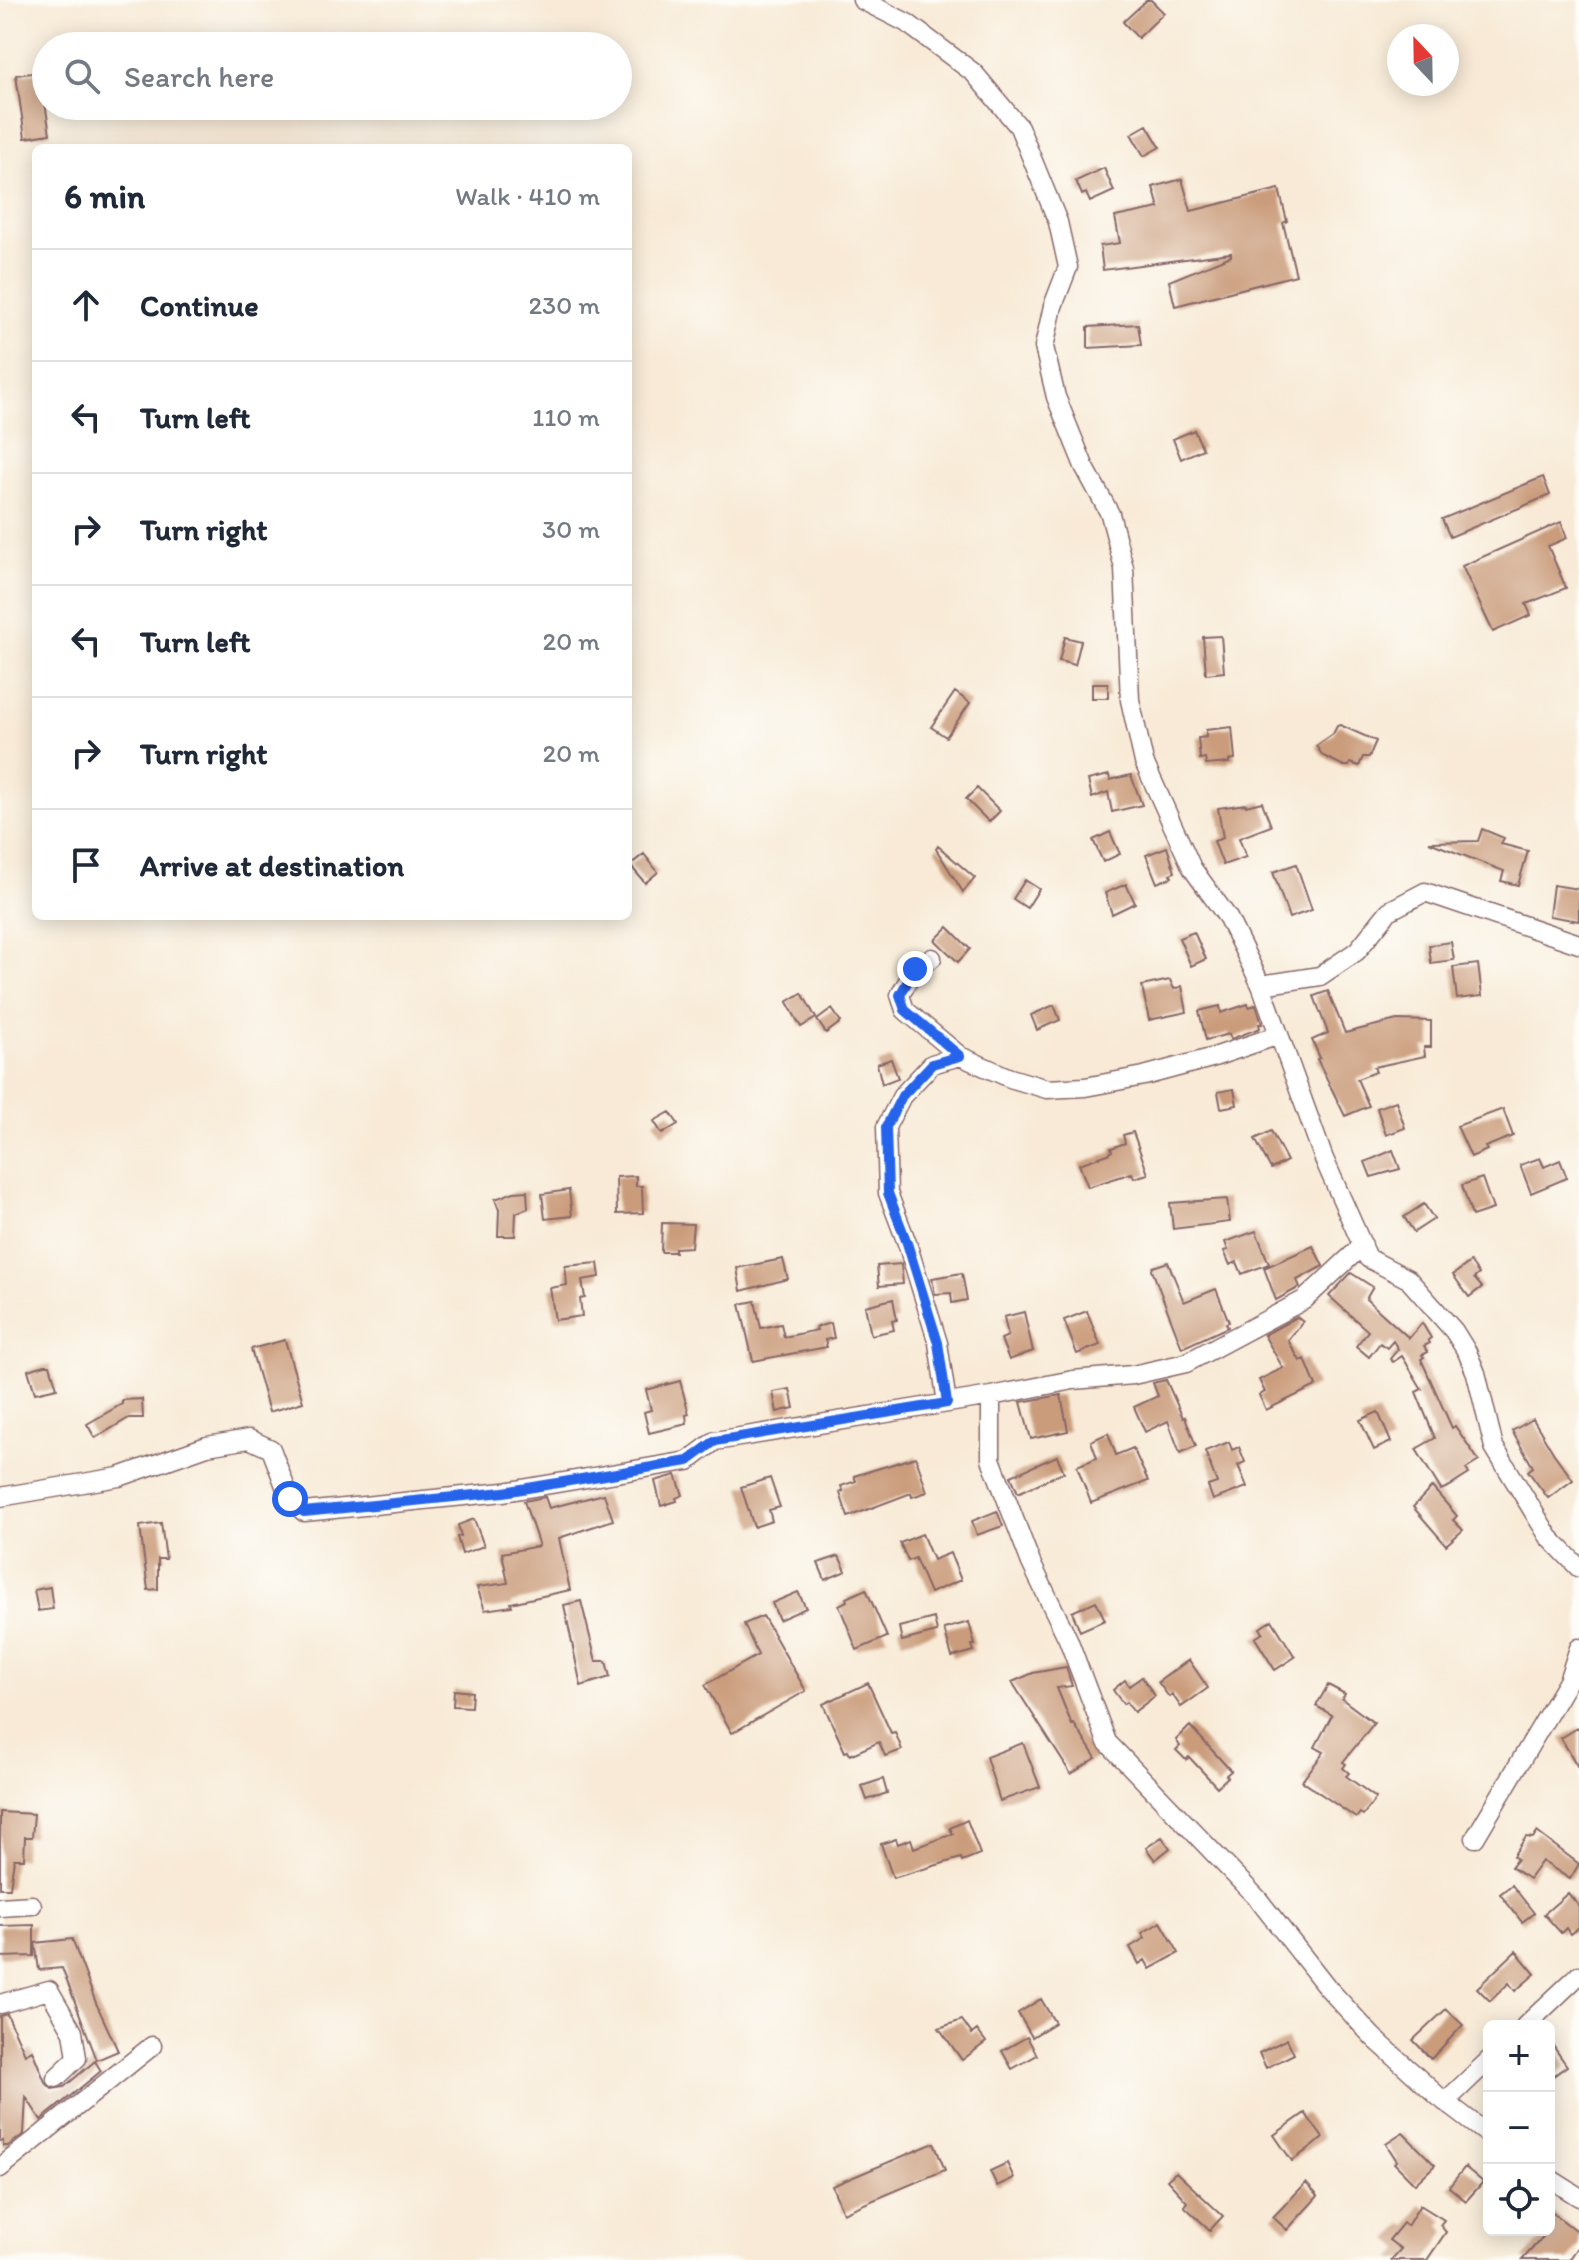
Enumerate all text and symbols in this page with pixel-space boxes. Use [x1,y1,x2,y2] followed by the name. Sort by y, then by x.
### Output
[1387,24,1459,96] north arrow
[32,32,632,120] search box
[60,54,104,98] icon: search
[124,58,274,95] text: Search here
[64,176,145,217] text: 6 min
[455,180,600,212] text: Walk · 410 m
[64,283,108,327] icon: ahead
[140,287,259,324] text: Continue
[528,289,600,321] text: 230 m
[64,395,108,439] icon: left
[140,399,251,436] text: Turn left
[532,401,600,433] text: 110 m
[64,507,108,551] icon: right
[140,511,268,548] text: Turn right
[542,513,600,545] text: 30 m
[64,619,108,663] icon: left
[140,623,251,660] text: Turn left
[543,625,600,657] text: 20 m
[64,731,108,775] icon: right
[140,735,268,772] text: Turn right
[543,737,600,769] text: 20 m
[64,843,108,887] icon: arrive
[140,847,404,884] text: Arrive at destination
[897,951,933,987] route end
[272,1481,308,1517] route start
[1483,2020,1555,2236] map controls
[1483,2020,1555,2092] button: +
[1483,2092,1555,2164] button: −
[1483,2164,1555,2236] button: locate

